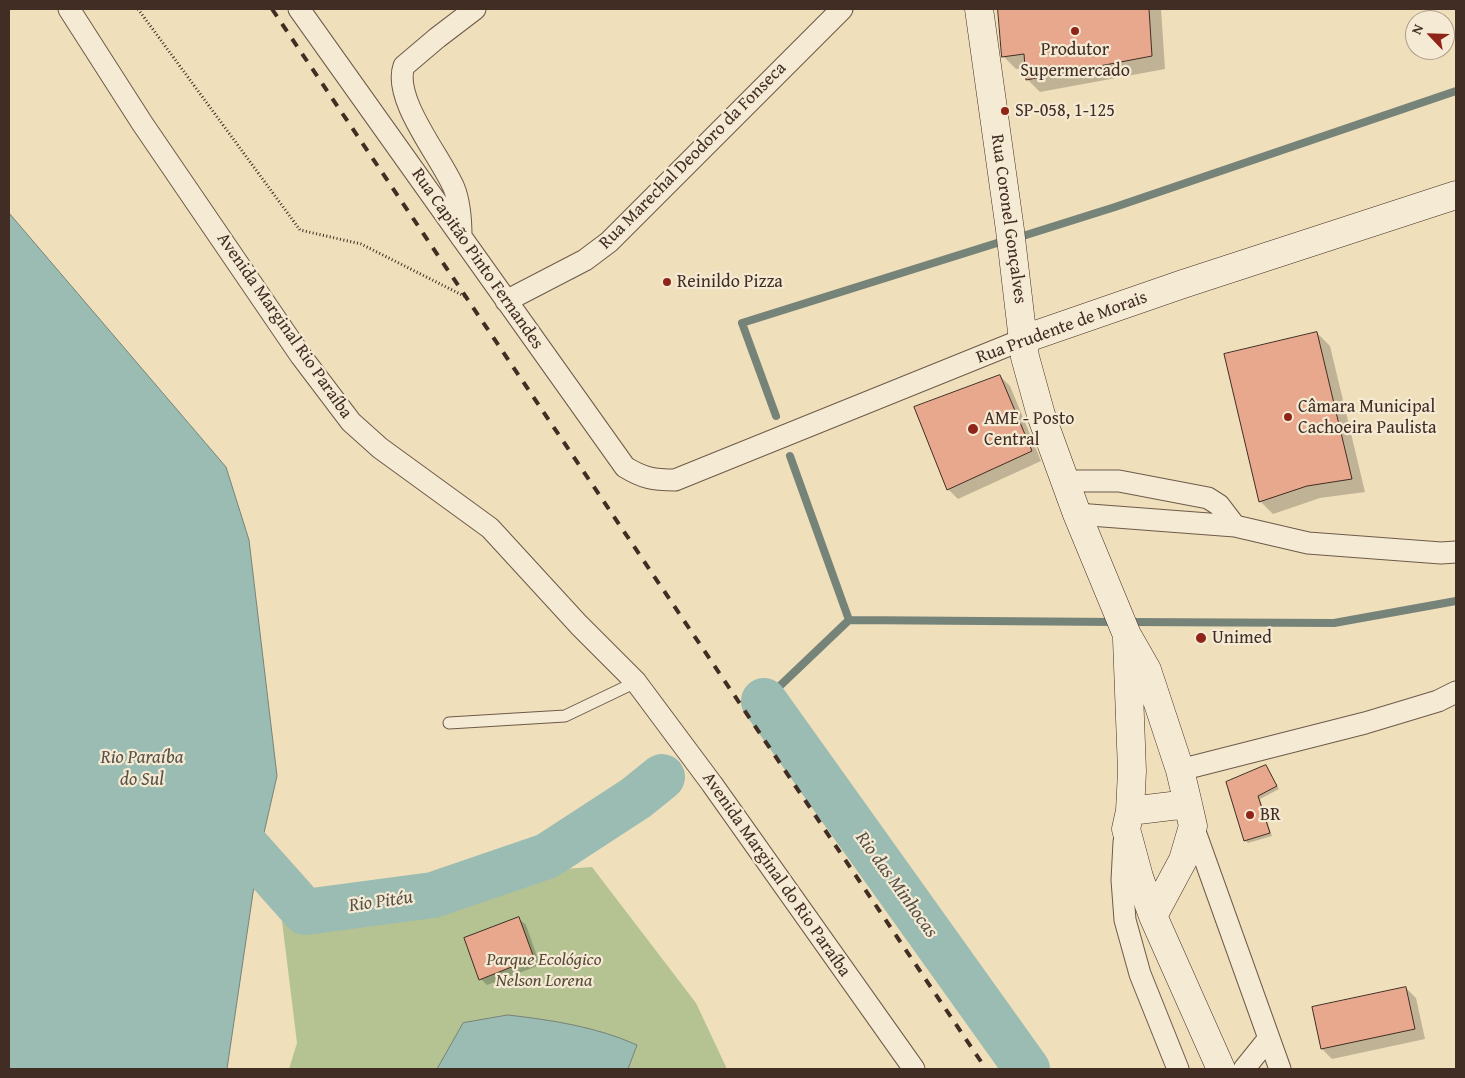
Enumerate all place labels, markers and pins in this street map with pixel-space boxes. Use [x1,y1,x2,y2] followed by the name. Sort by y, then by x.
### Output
[1069,25,1081,37] marker: Produtor Supermercado
[1020,39,1130,82] place label: Produtor Supermercado
[1015,100,1115,122] place label: SP-058, 1-125
[999,105,1011,117] marker: SP-058, 1-125
[677,271,783,293] place label: Reinildo Pizza
[661,276,673,288] marker: Reinildo Pizza
[1298,396,1437,438] place label: Câmara Municipal Cachoeira Paulista
[984,408,1074,450] place label: AME - Posto Central
[1282,411,1294,423] marker: Câmara Municipal Cachoeira Paulista
[966,422,980,436] marker: AME - Posto Central
[1212,627,1272,649] place label: Unimed
[1194,631,1208,645] marker: Unimed
[1260,804,1281,826] place label: BR
[1244,809,1256,821] marker: BR

